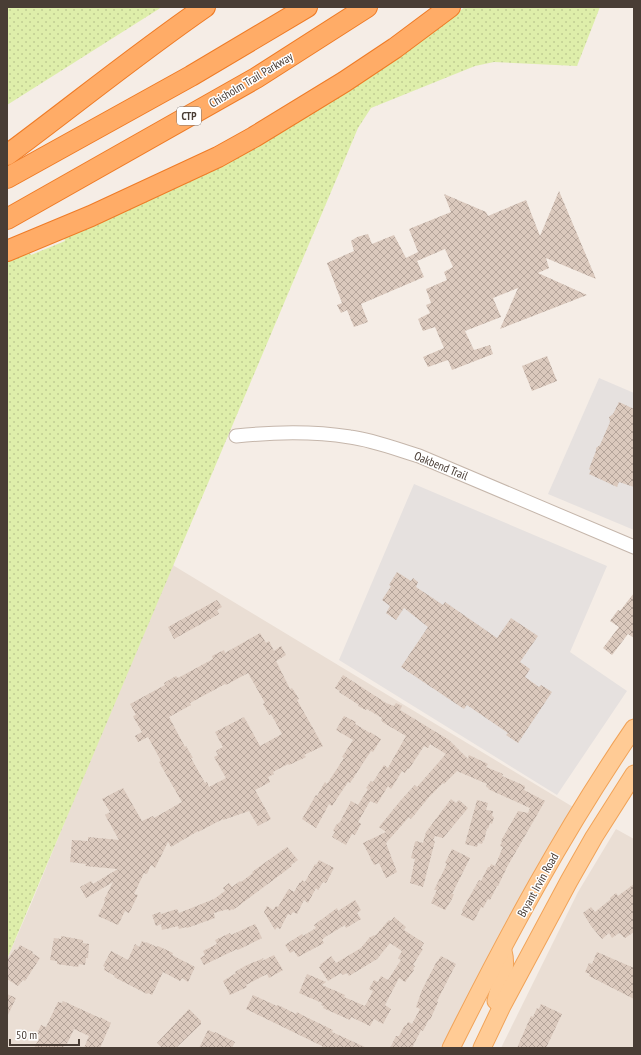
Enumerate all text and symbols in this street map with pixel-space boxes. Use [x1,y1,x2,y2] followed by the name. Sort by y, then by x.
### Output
[206,48,296,111] street label: Chisholm Trail Parkway
[177,107,201,125] road number: CTP
[412,448,470,483] street label: Oakbend Trail
[514,850,561,919] street label: Bryant Irvin Road
[10,1021,79,1047] scale bar
[16,1027,37,1042] text: 50 m

